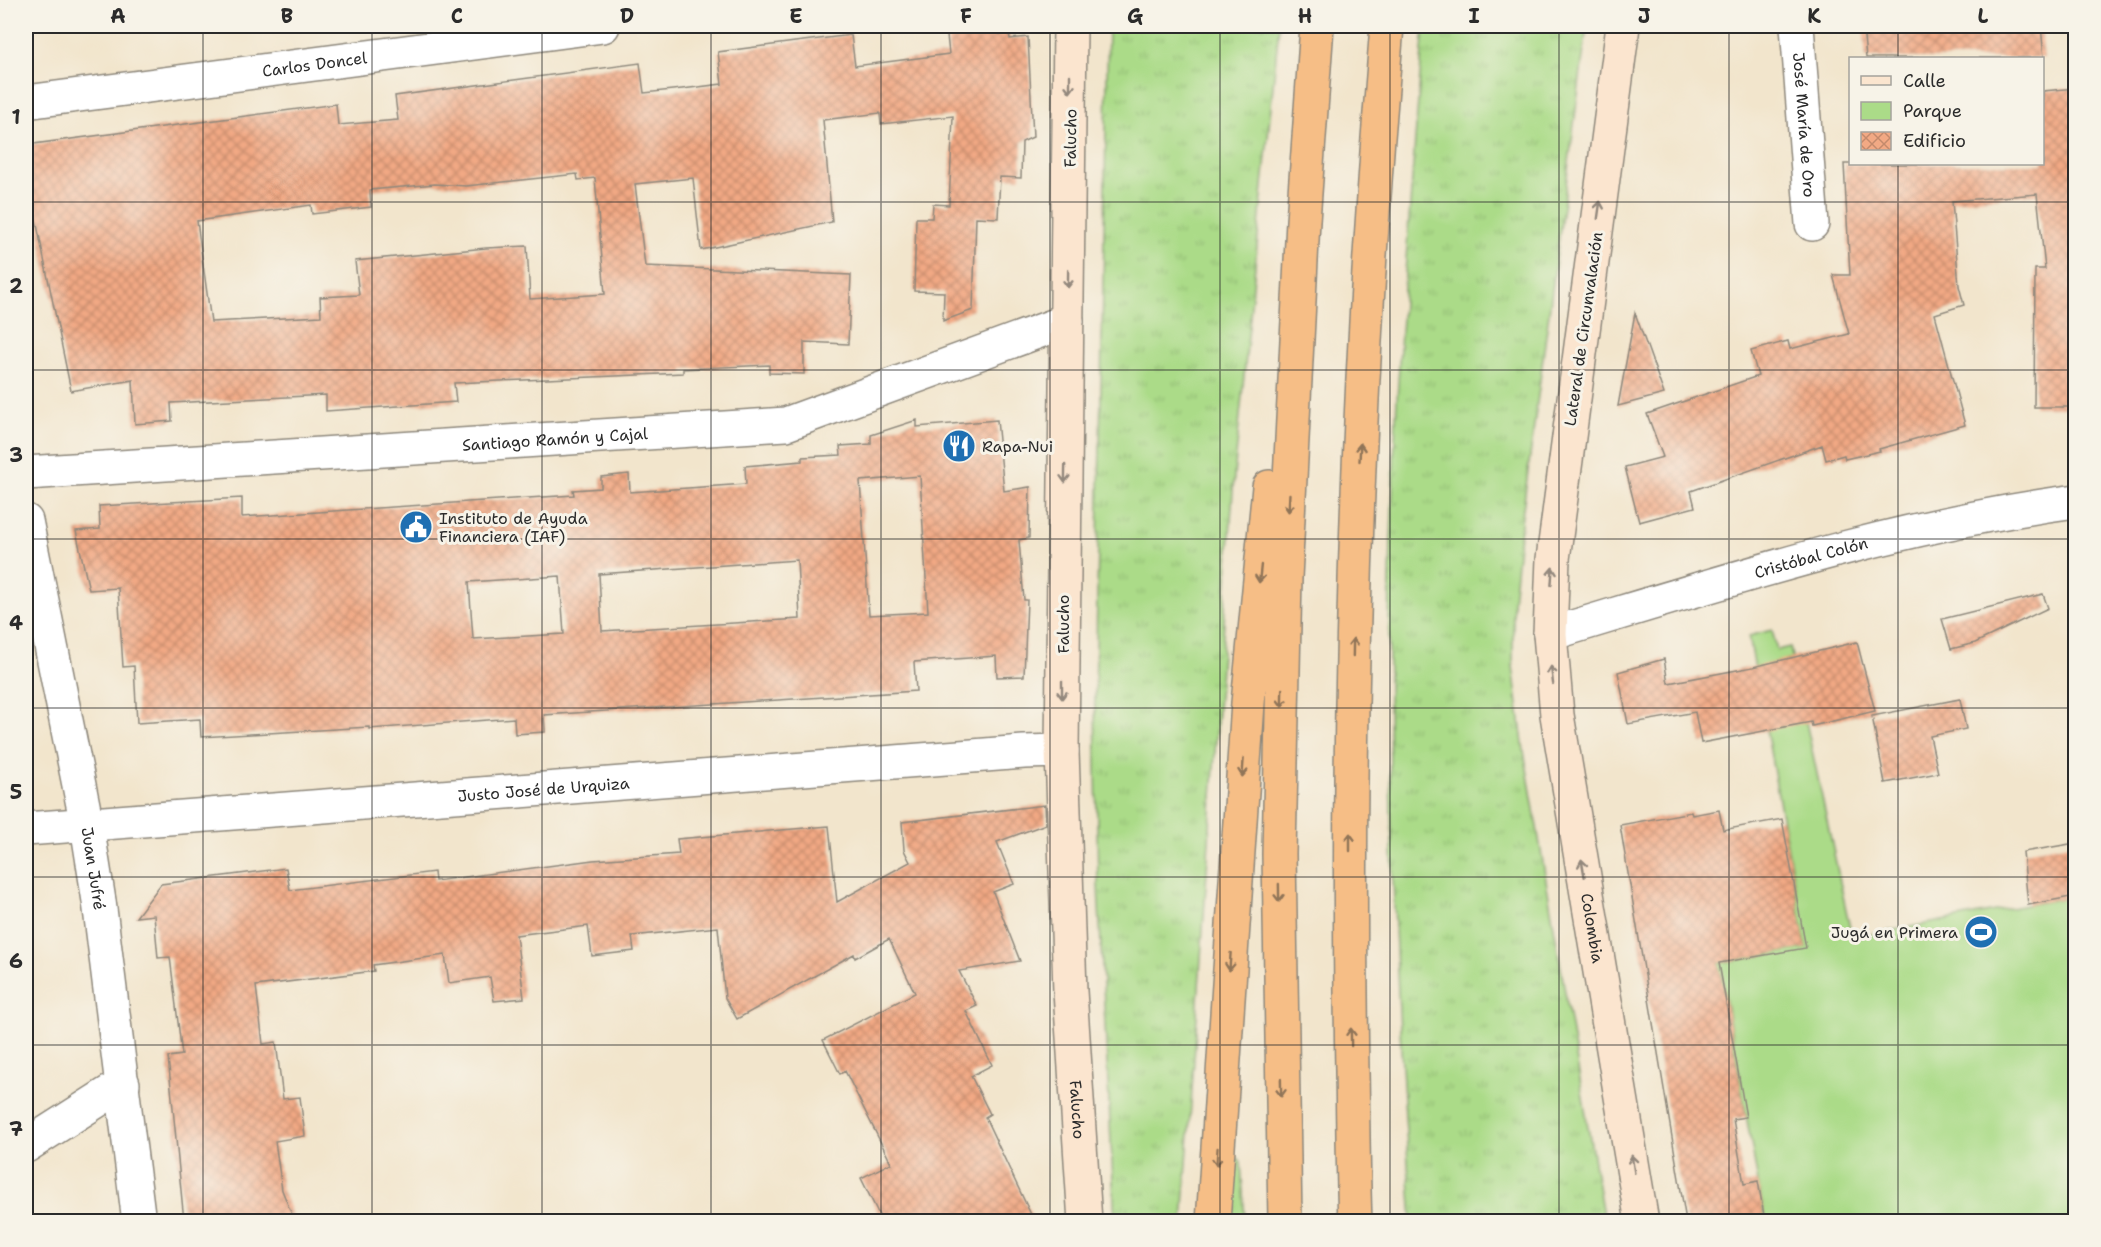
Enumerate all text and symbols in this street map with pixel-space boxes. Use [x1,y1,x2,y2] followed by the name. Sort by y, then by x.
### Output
[110,3,126,29] text: A
[281,3,293,29] text: B
[451,3,463,29] text: C
[620,3,634,29] text: D
[789,3,803,29] text: E
[960,3,972,29] text: F
[1127,3,1143,29] text: G
[1298,3,1312,29] text: H
[1468,3,1480,29] text: I
[1638,3,1651,29] text: J
[1807,3,1821,29] text: K
[1978,3,1989,29] text: L
[261,47,368,82] street label: Carlos Doncel
[1788,51,1820,198] street label: José María de Oro
[1849,57,2044,165] legend
[1903,69,1946,93] text: Calle
[1064,73,1076,93] one-way arrow
[1903,99,1962,123] text: Parque
[11,104,21,130] text: 1
[1059,108,1082,168] street label: Falucho
[1903,129,1966,153] text: Edificio
[1593,201,1604,221] one-way arrow
[1559,230,1608,427] street label: Lateral de Circunvalación
[1062,268,1073,288] one-way arrow
[9,273,23,299] text: 2
[461,423,649,456] street label: Santiago Ramón y Cajal
[941,428,977,464] restaurant icon: Rapa-Nui
[982,436,1053,457] place label: Rapa-Nui
[9,442,23,468] text: 3
[1354,443,1365,463] one-way arrow
[1059,463,1071,483] one-way arrow
[1283,493,1294,513] one-way arrow
[439,508,588,547] place label: Instituto de Ayuda Financiera (IAF)
[398,509,434,545] public building icon: Instituto de Ayuda Financiera (IAF)
[1752,532,1870,583] street label: Cristóbal Colón
[1254,563,1265,583] one-way arrow
[1547,566,1558,586] one-way arrow
[1053,595,1074,653] street label: Falucho
[9,610,23,636] text: 4
[1347,638,1359,658] one-way arrow
[1547,666,1558,686] one-way arrow
[1056,679,1068,699] one-way arrow
[1276,687,1288,707] one-way arrow
[1237,757,1248,777] one-way arrow
[457,772,630,807] street label: Justo José de Urquiza
[10,779,22,805] text: 5
[76,825,110,911] street label: Juan Jufré
[1344,833,1356,853] one-way arrow
[1577,859,1588,878] one-way arrow
[1273,882,1285,902] one-way arrow
[1576,892,1608,965] street label: Colombia
[1963,914,1999,950] sports icon: Jugá en Primera
[1831,922,1958,943] place label: Jugá en Primera
[9,948,23,974] text: 6
[1224,952,1235,972] one-way arrow
[1346,1028,1357,1048] one-way arrow
[1275,1077,1287,1097] one-way arrow
[1065,1080,1090,1140] street label: Falucho
[9,1116,23,1142] text: 7
[1212,1147,1223,1166] one-way arrow
[1627,1154,1638,1174] one-way arrow

